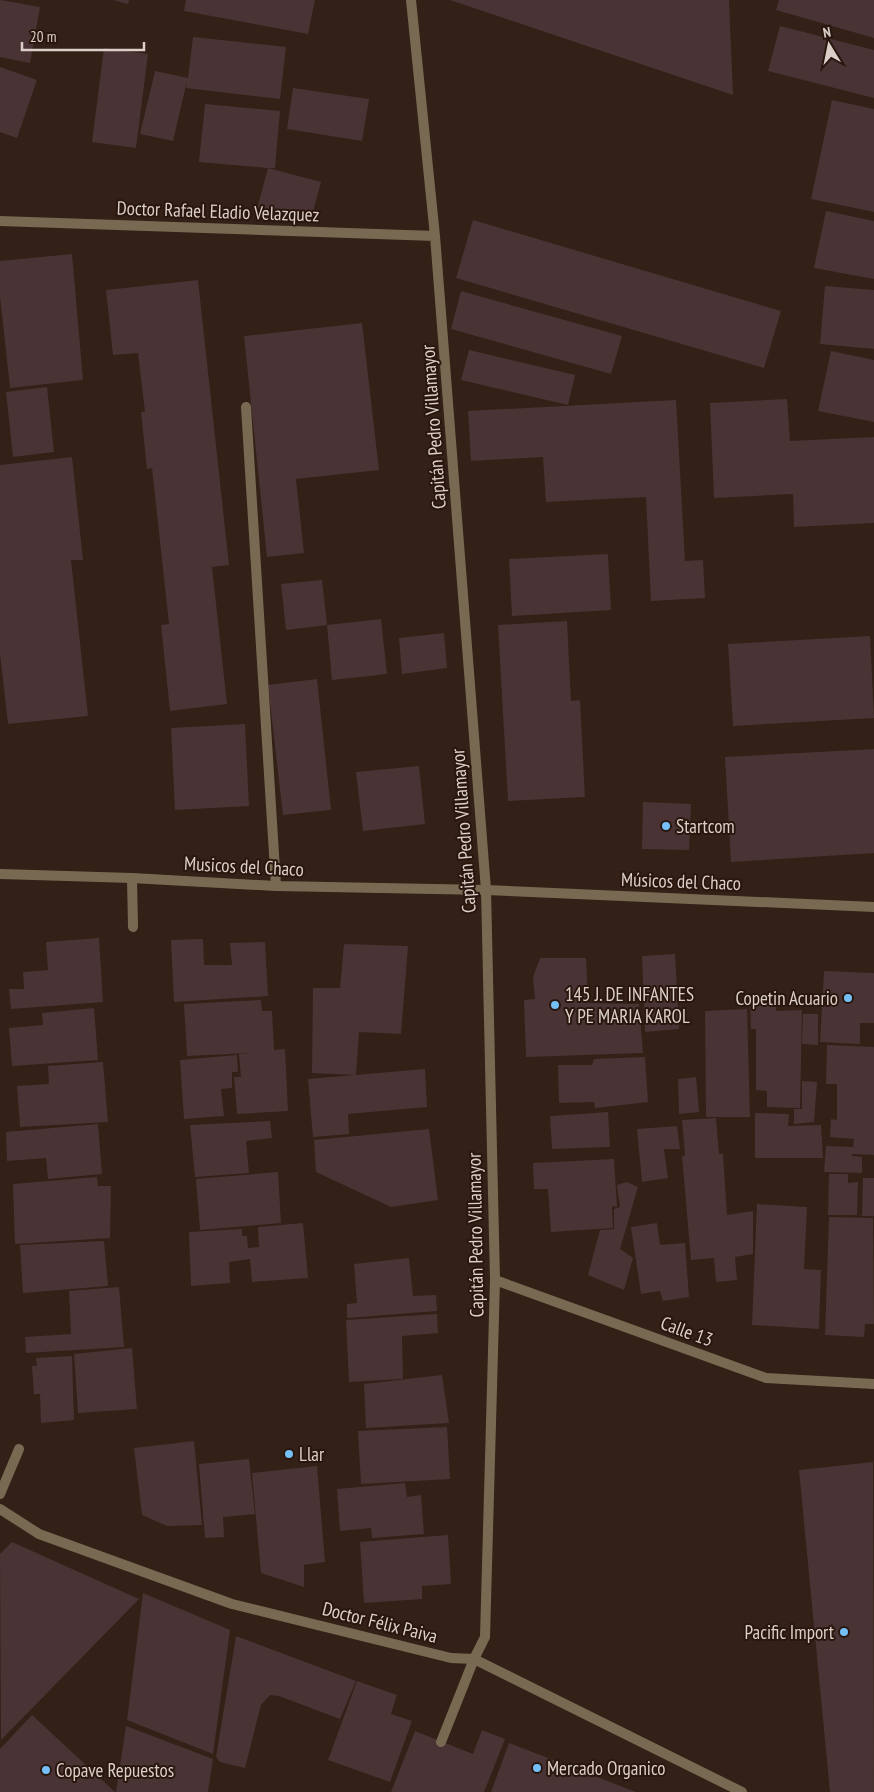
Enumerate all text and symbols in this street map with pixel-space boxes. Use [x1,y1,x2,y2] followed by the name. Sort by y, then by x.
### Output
[22,20,145,52] scale bar
[804,20,854,70] north arrow
[821,23,832,42] text: N
[30,27,56,46] text: 20 m
[116,195,320,227] street label: Doctor Rafael Eladio Velazquez
[415,343,451,510] street label: Capitán Pedro Villamayor
[445,747,481,914] street label: Capitán Pedro Villamayor
[676,814,735,838] place label: Startcom
[660,820,672,832] marker: Startcom
[184,851,304,881] street label: Musicos del Chaco
[621,867,741,895] street label: Músicos del Chaco
[565,982,694,1028] place label: 145 J. DE INFANTES Y PE MARIA KAROL
[735,986,838,1010] place label: Copetin Acuario
[842,992,854,1004] marker: Copetin Acuario
[549,999,561,1011] marker: 145 J. DE INFANTES Y PE MARIA KAROL
[462,1152,488,1318] street label: Capitán Pedro Villamayor
[658,1311,716,1351] street label: Calle 13
[299,1442,325,1466] place label: Llar
[283,1448,295,1460] marker: Llar
[320,1596,440,1648] street label: Doctor Félix Paiva
[745,1620,835,1644] place label: Pacific Import
[838,1626,850,1638] marker: Pacific Import
[547,1756,666,1780] place label: Mercado Organico
[56,1758,174,1782] place label: Copave Repuestos
[531,1762,543,1774] marker: Mercado Organico
[40,1764,52,1776] marker: Copave Repuestos

